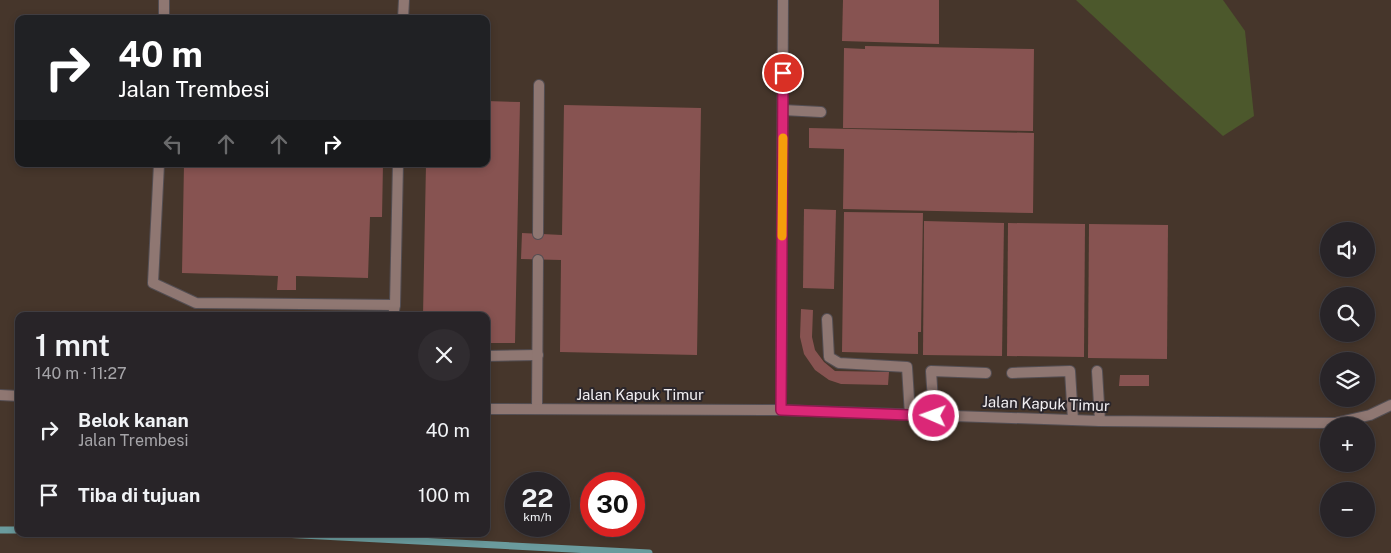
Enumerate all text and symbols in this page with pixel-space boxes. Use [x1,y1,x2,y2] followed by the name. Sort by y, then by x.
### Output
[118,34,203,75] text: 40 m
[35,35,100,100] icon: right
[762,52,804,94] pin
[769,59,797,87] icon: arrive
[118,76,270,102] text: Jalan Trembesi
[159,130,187,158] icon: left
[212,130,240,158] icon: ahead
[265,130,293,158] icon: ahead
[318,130,346,158] icon: right
[1320,222,1375,537] map controls
[1320,222,1375,277] button: sound
[1320,287,1375,342] button: search
[35,327,110,363] text: 1 mnt
[418,329,470,381] button: close
[1320,352,1375,407] button: layers
[35,364,127,383] text: 140 m · 11:27
[576,386,704,403] street label: Jalan Kapuk Timur
[907,389,959,441] position arrow
[982,393,1110,414] street label: Jalan Kapuk Timur
[78,409,189,431] text: Belok kanan
[35,416,63,444] icon: right
[1320,417,1375,472] button: +
[425,419,470,441] text: 40 m
[78,431,188,450] text: Jalan Trembesi
[580,472,645,537] speed limit sign: 30
[35,481,63,509] icon: arrive
[1320,482,1375,537] button: −
[522,483,553,513] text: 22
[78,484,200,506] text: Tiba di tujuan
[418,484,470,506] text: 100 m
[523,510,552,524] text: km/h

